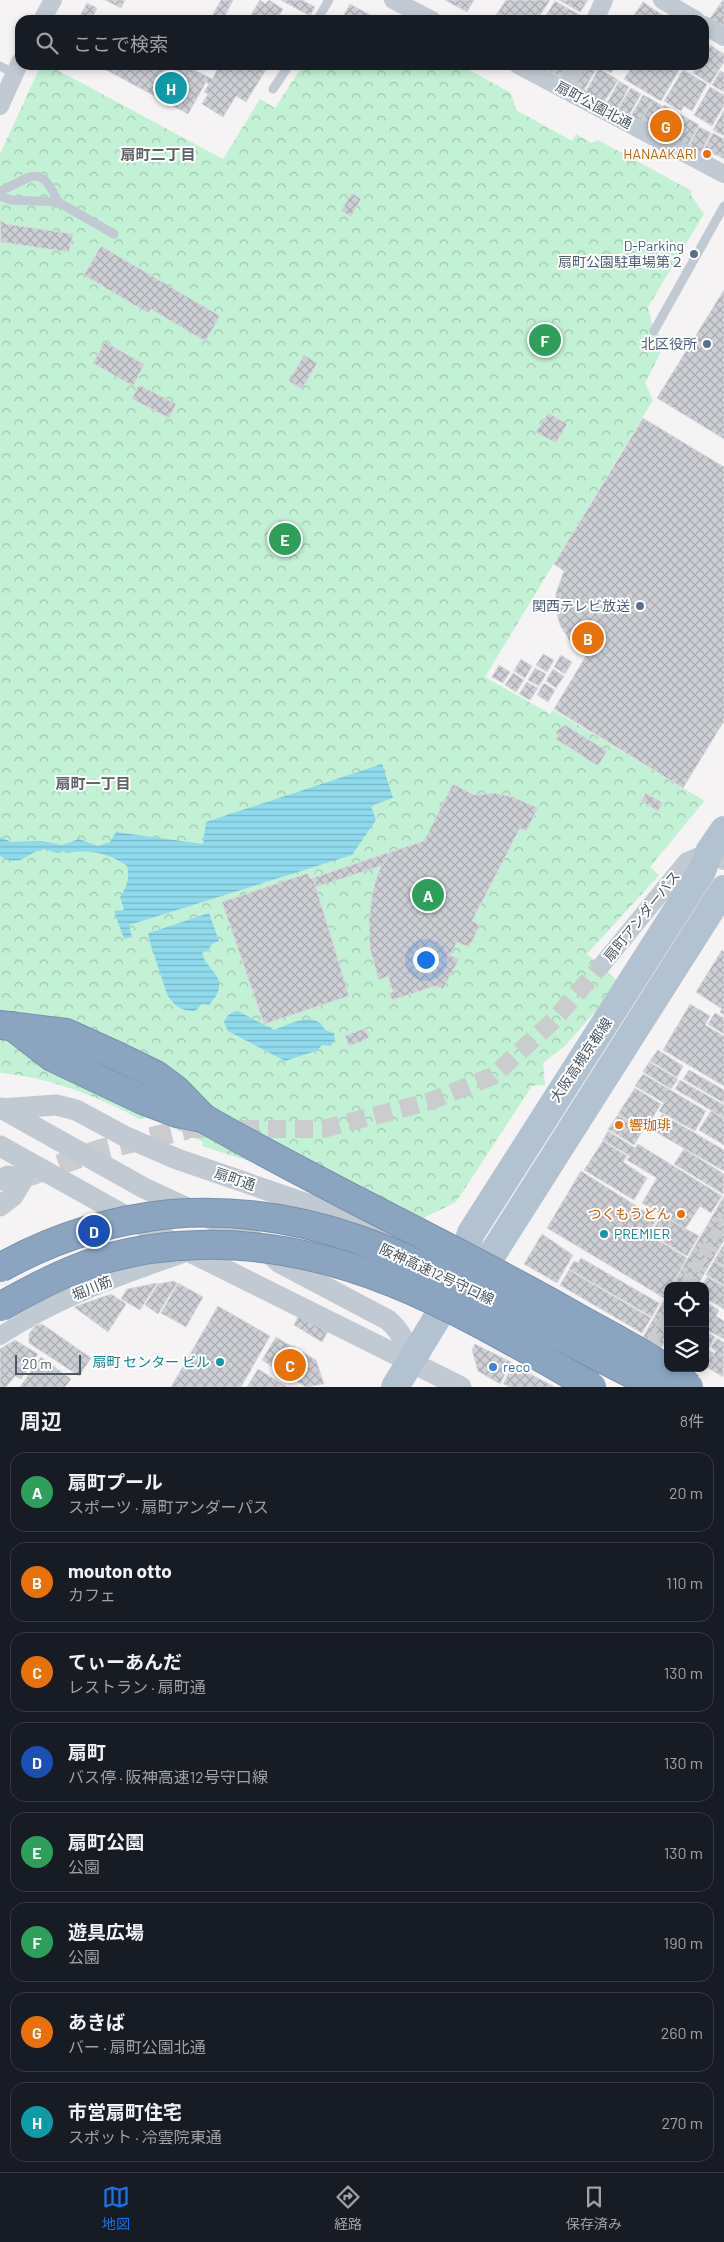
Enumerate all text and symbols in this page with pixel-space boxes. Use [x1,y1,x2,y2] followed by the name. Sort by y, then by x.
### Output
[15,15,709,70] search box
[33,29,61,57] icon: search
[73,32,168,55] text: ここで検索
[155,69,187,107] pin: H
[553,77,635,132] street label: 扇町公園北通
[650,107,682,145] pin: G
[120,145,196,163] district label: 扇町二丁目
[623,145,697,162] place label: HANAAKARI
[701,148,713,160] marker: HANAAKARI
[558,237,684,270] place label: D-Parking 扇町公園駐車場第２
[688,248,700,260] marker: D-Parking 扇町公園駐車場第２
[529,321,561,359] pin: F
[641,335,697,352] place label: 北区役所
[701,338,713,350] marker: 北区役所
[269,520,301,558] pin: E
[532,597,630,614] place label: 関西テレビ放送
[634,600,646,612] marker: 関西テレビ放送
[572,619,604,657] pin: B
[55,774,131,792] district label: 扇町一丁目
[600,867,683,964] street label: 扇町アンダーパス
[412,876,444,914] pin: A
[413,947,439,973] your location
[546,1014,615,1105] street label: 大阪高槻京都線
[629,1116,671,1133] place label: 響珈琲
[613,1119,625,1131] marker: 響珈琲
[213,1164,258,1193] street label: 扇町通
[587,1205,671,1222] place label: つくもうどん
[675,1208,687,1220] marker: つくもうどん
[78,1212,110,1250] pin: D
[614,1225,670,1242] place label: PREMIER
[598,1228,610,1240] marker: PREMIER
[377,1240,497,1308] street label: 阪神高速12号守口線
[69,1272,114,1303] street label: 堀川筋
[664,1282,709,1372] map controls
[664,1282,709,1327] button: locate
[664,1327,709,1372] button: layers
[274,1346,306,1384] pin: C
[15,1352,81,1375] scale bar
[92,1353,210,1370] place label: 扇町 センター ビル
[22,1355,52,1372] text: 20 m
[214,1356,226,1368] marker: 扇町 センター ビル
[503,1358,530,1375] place label: reco
[487,1361,499,1373] marker: reco
[20,1408,62,1433] text: 周辺
[680,1411,704,1430] text: 8件
[68,1470,163,1493] text: 扇町プール
[32,1483,42,1502] text: A
[669,1483,703,1502] text: 20 m
[68,1497,269,1516] text: スポーツ · 扇町アンダーパス
[68,1559,172,1582] text: mouton otto
[32,1573,42,1592] text: B
[666,1573,703,1592] text: 110 m
[68,1585,116,1604] text: カフェ
[68,1650,182,1673] text: てぃーあんだ
[32,1663,42,1682] text: C
[664,1663,703,1682] text: 130 m
[68,1677,206,1696] text: レストラン · 扇町通
[68,1740,106,1763] text: 扇町
[32,1753,42,1772] text: D
[664,1753,703,1772] text: 130 m
[68,1767,268,1786] text: バス停 · 阪神高速12号守口線
[68,1830,144,1853] text: 扇町公園
[32,1843,42,1862] text: E
[664,1843,703,1862] text: 130 m
[68,1857,100,1876] text: 公園
[68,1920,144,1943] text: 遊具広場
[33,1933,41,1952] text: F
[664,1933,703,1952] text: 190 m
[68,1947,100,1966] text: 公園
[68,2010,125,2033] text: あきば
[32,2023,42,2042] text: G
[661,2023,703,2042] text: 260 m
[68,2037,206,2056] text: バー · 扇町公園北通
[68,2100,182,2123] text: 市営扇町住宅
[32,2113,42,2132] text: H
[661,2113,703,2132] text: 270 m
[68,2127,222,2146] text: スポット · 冷雲院東通
[102,2183,130,2233] tab: 地図
[334,2183,362,2233] tab: 経路
[566,2183,622,2233] tab: 保存済み

